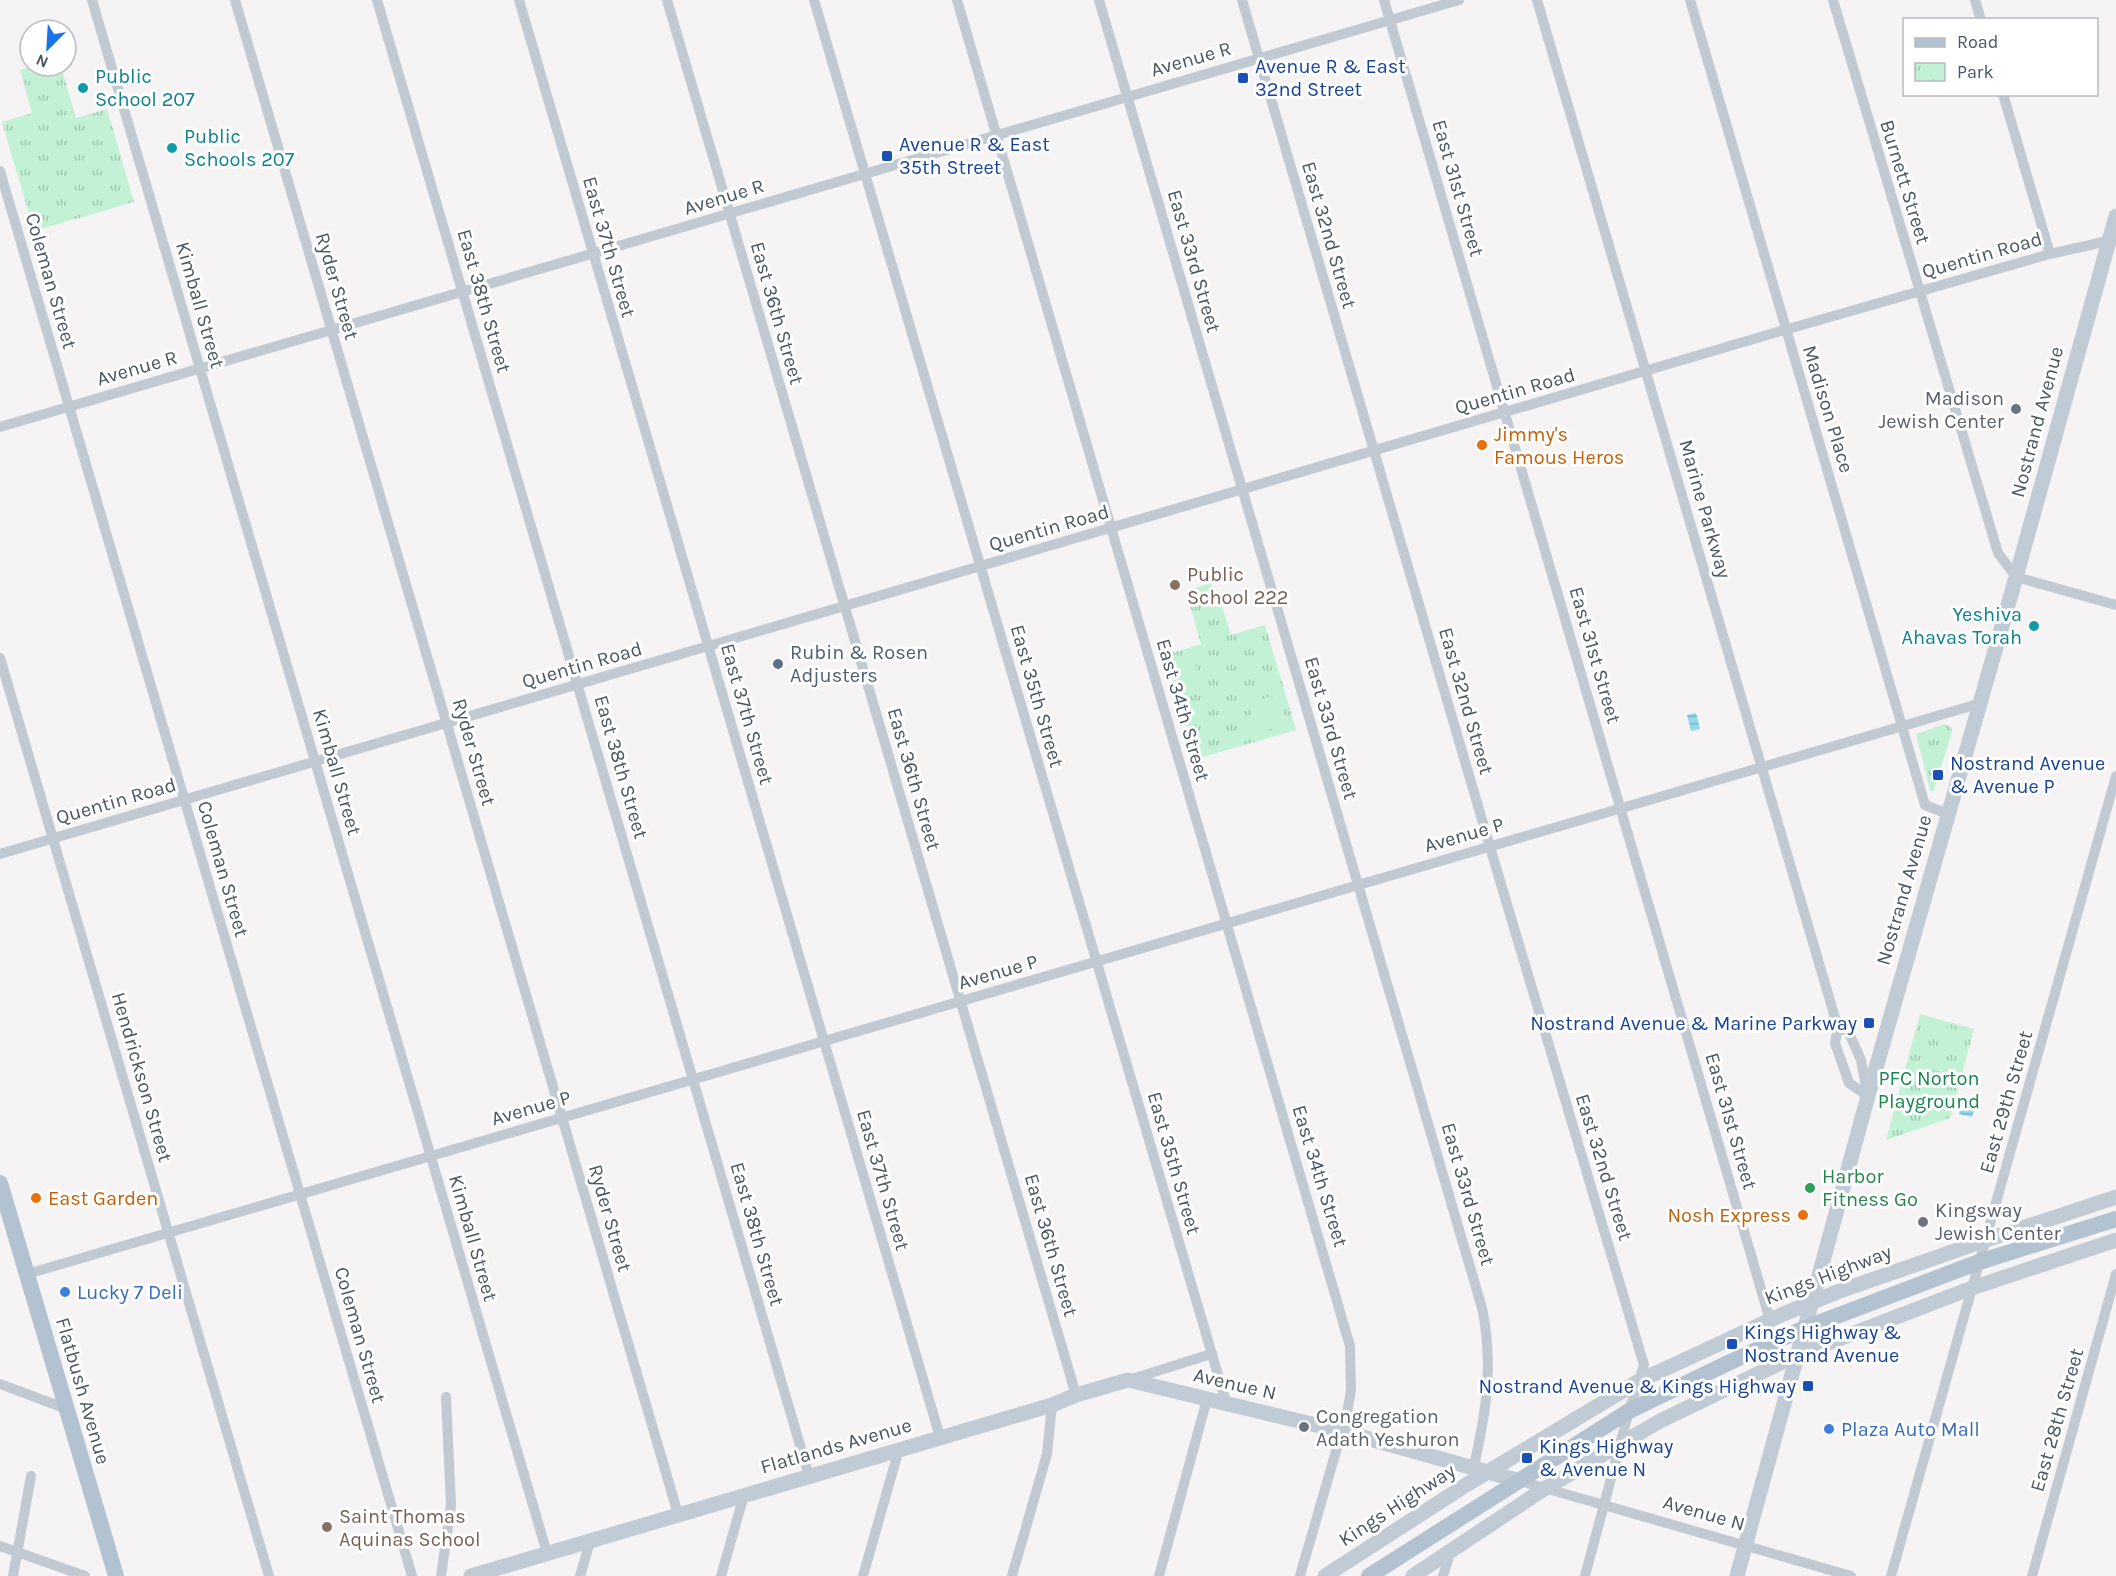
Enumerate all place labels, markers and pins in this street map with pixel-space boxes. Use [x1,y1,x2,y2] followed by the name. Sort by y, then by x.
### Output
[1255,55,1406,101] place label: Avenue R & East 32nd Street
[95,65,195,111] place label: Public School 207
[1236,71,1250,85] marker: Avenue R & East 32nd Street
[76,81,90,95] marker: Public School 207
[184,125,295,171] place label: Public Schools 207
[899,133,1050,179] place label: Avenue R & East 35th Street
[165,141,179,155] marker: Public Schools 207
[880,149,894,163] marker: Avenue R & East 35th Street
[1878,387,2005,433] place label: Madison Jewish Center
[2009,402,2023,416] marker: Madison Jewish Center
[1494,423,1624,469] place label: Jimmy's Famous Heros
[1475,438,1489,452] marker: Jimmy's Famous Heros
[1187,563,1288,609] place label: Public School 222
[1168,578,1182,592] marker: Public School 222
[1901,603,2022,649] place label: Yeshiva Ahavas Torah
[2027,619,2041,633] marker: Yeshiva Ahavas Torah
[790,641,928,687] place label: Rubin & Rosen Adjusters
[771,657,785,671] marker: Rubin & Rosen Adjusters
[1950,752,2105,798] place label: Nostrand Avenue & Avenue P
[1931,768,1945,782] marker: Nostrand Avenue & Avenue P
[1530,1012,1857,1035] place label: Nostrand Avenue & Marine Parkway
[1862,1016,1876,1030] marker: Nostrand Avenue & Marine Parkway
[1822,1165,1918,1211] place label: Harbor Fitness Go
[1803,1181,1817,1195] marker: Harbor Fitness Go
[48,1187,158,1210] place label: East Garden
[29,1191,43,1205] marker: East Garden
[1935,1199,2062,1245] place label: Kingsway Jewish Center
[1667,1204,1791,1227] place label: Nosh Express
[1796,1208,1810,1222] marker: Nosh Express
[1916,1215,1930,1229] marker: Kingsway Jewish Center
[77,1281,183,1304] place label: Lucky 7 Deli
[58,1285,72,1299] marker: Lucky 7 Deli
[1744,1321,1901,1367] place label: Kings Highway & Nostrand Avenue
[1725,1337,1739,1351] marker: Kings Highway & Nostrand Avenue
[1479,1375,1796,1398] place label: Nostrand Avenue & Kings Highway
[1801,1379,1815,1393] marker: Nostrand Avenue & Kings Highway
[1316,1405,1460,1451] place label: Congregation Adath Yeshuron
[1841,1418,1980,1441] place label: Plaza Auto Mall
[1297,1420,1311,1434] marker: Congregation Adath Yeshuron
[1822,1422,1836,1436] marker: Plaza Auto Mall
[1539,1435,1673,1481] place label: Kings Highway & Avenue N
[1520,1451,1534,1465] marker: Kings Highway & Avenue N
[339,1505,481,1551] place label: Saint Thomas Aquinas School
[320,1520,334,1534] marker: Saint Thomas Aquinas School

